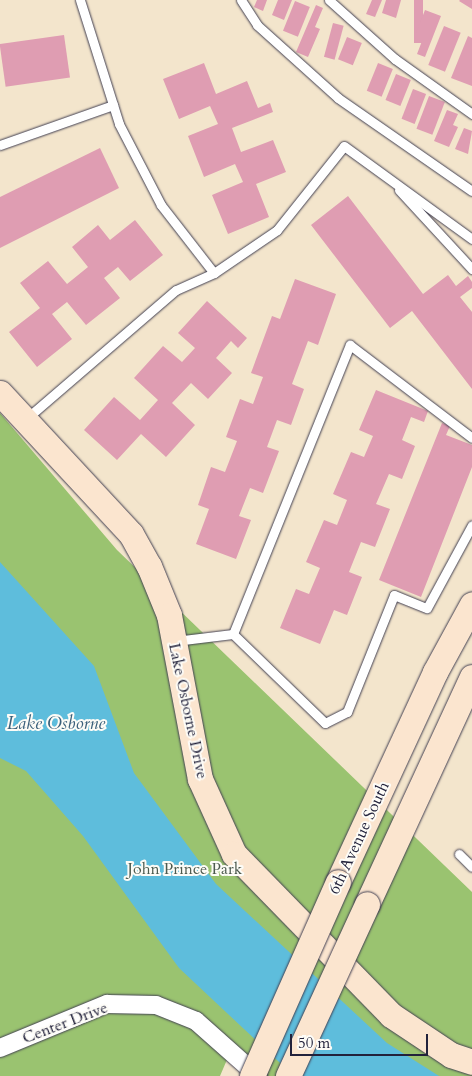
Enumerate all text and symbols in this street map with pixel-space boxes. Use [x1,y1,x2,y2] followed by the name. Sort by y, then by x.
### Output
[164,641,212,781] street label: Lake Osborne Drive
[7,713,105,735] water label: Lake Osborne
[325,779,393,897] street label: 6th Avenue South
[128,859,242,879] park label: John Prince Park
[20,998,110,1048] street label: Center Drive
[292,1024,430,1056] scale bar
[298,1033,330,1053] text: 50 m

